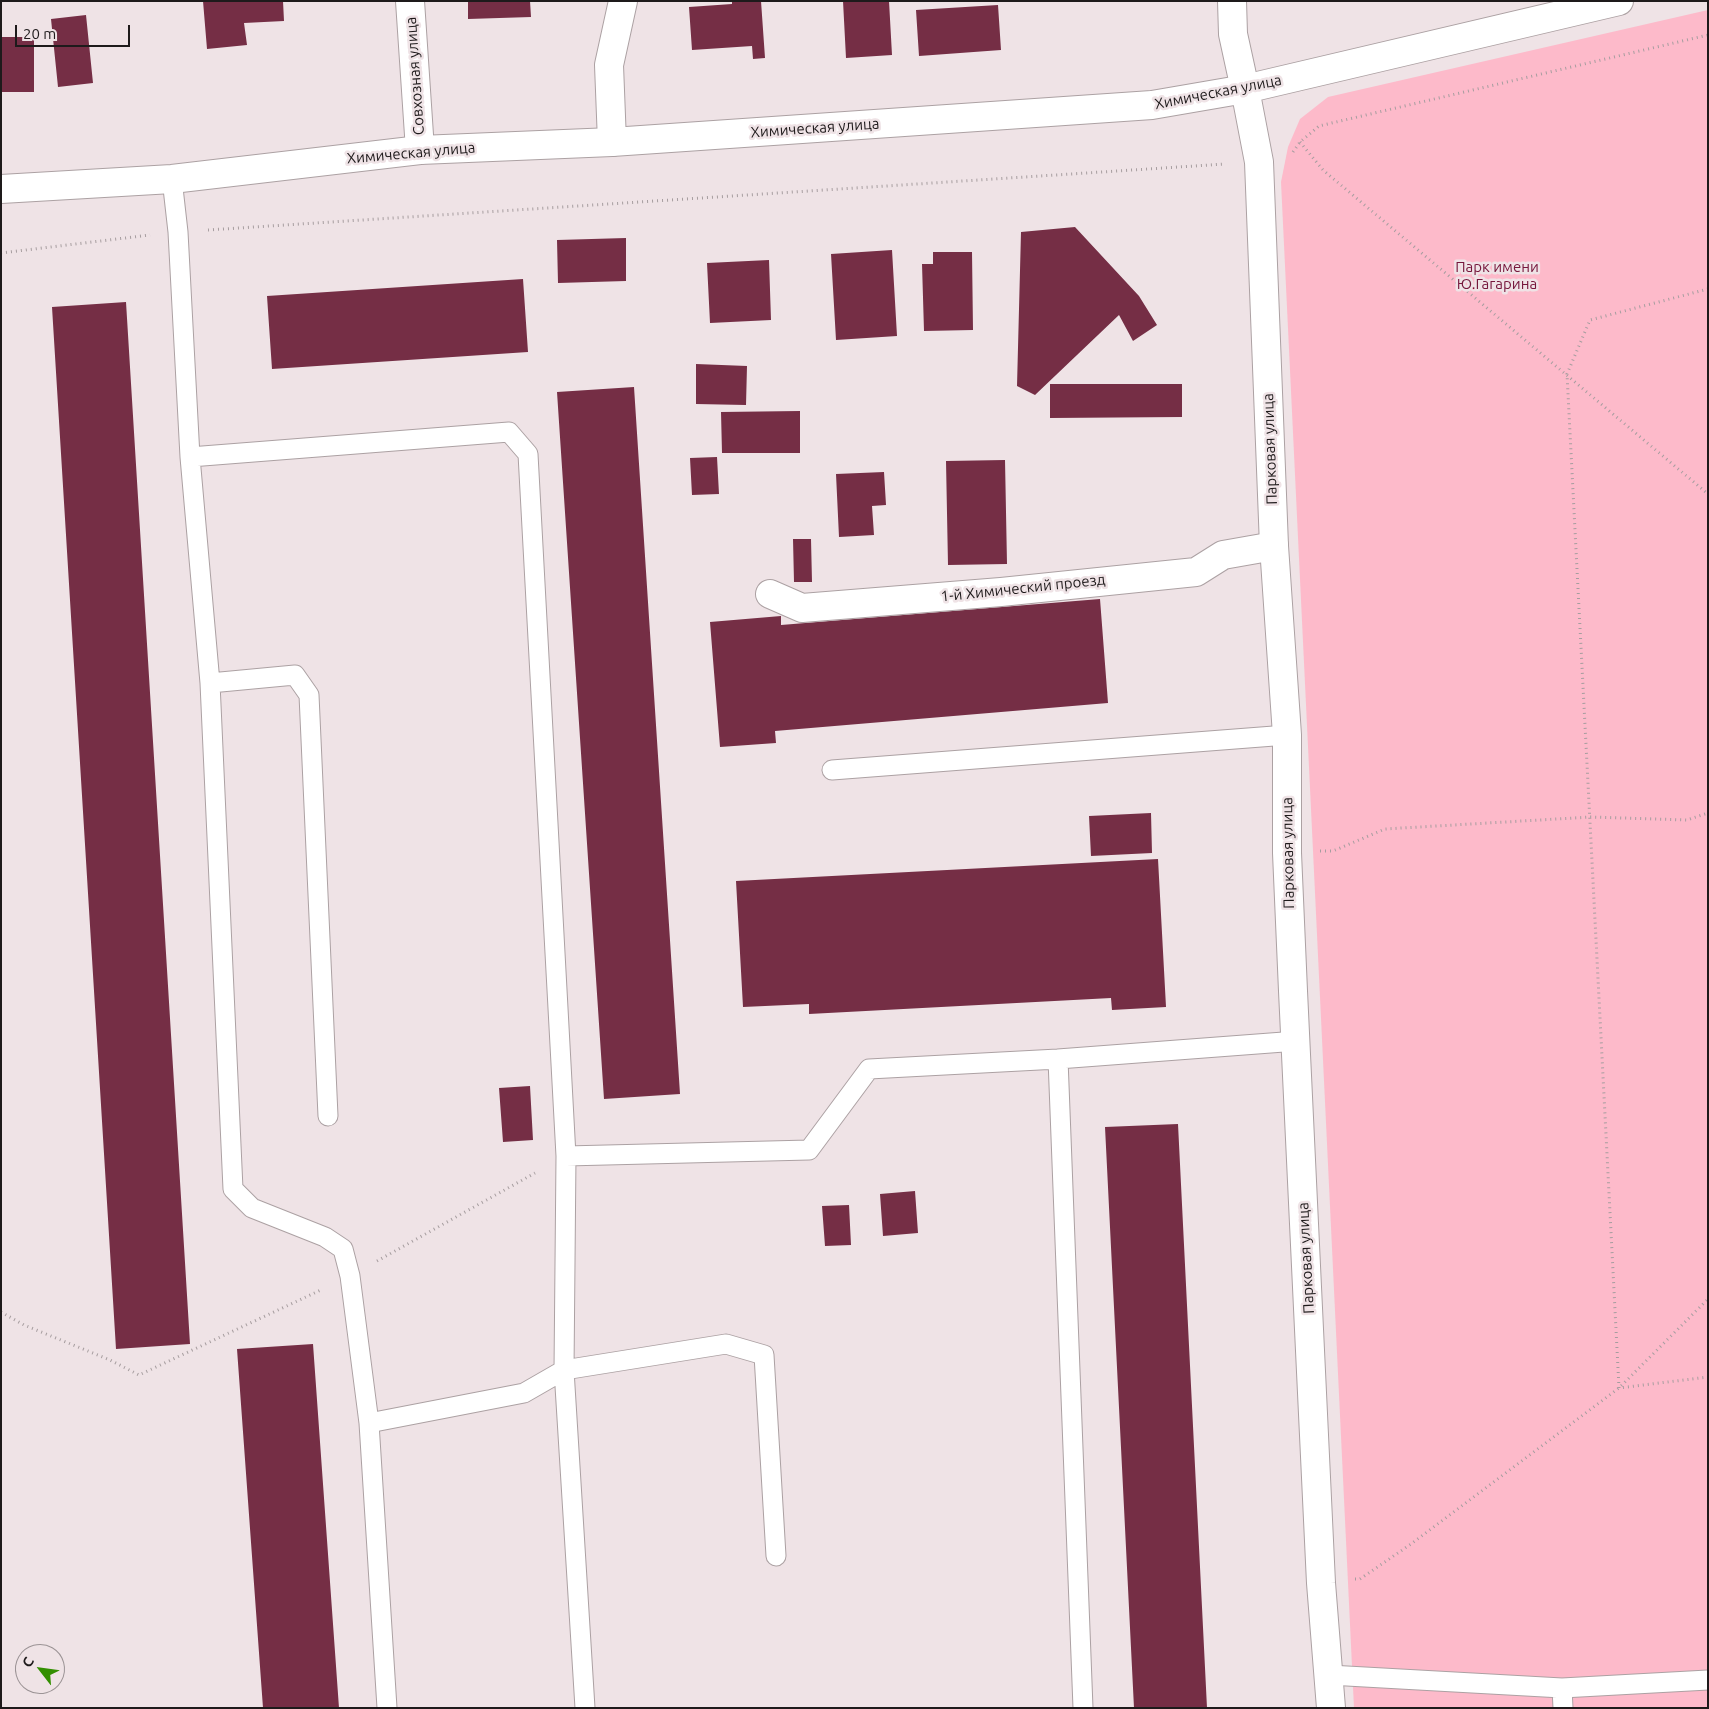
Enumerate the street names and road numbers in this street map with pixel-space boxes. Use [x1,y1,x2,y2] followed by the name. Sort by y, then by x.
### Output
[402,16,428,136] street label: Совхозная улица
[1153,71,1283,113] street label: Химическая улица
[750,115,880,141] street label: Химическая улица
[346,138,476,168] street label: Химическая улица
[1259,393,1281,505] street label: Парковая улица
[940,570,1106,606] street label: 1-й Химический проезд
[1278,797,1298,909] street label: Парковая улица
[1294,1202,1318,1314] street label: Парковая улица

